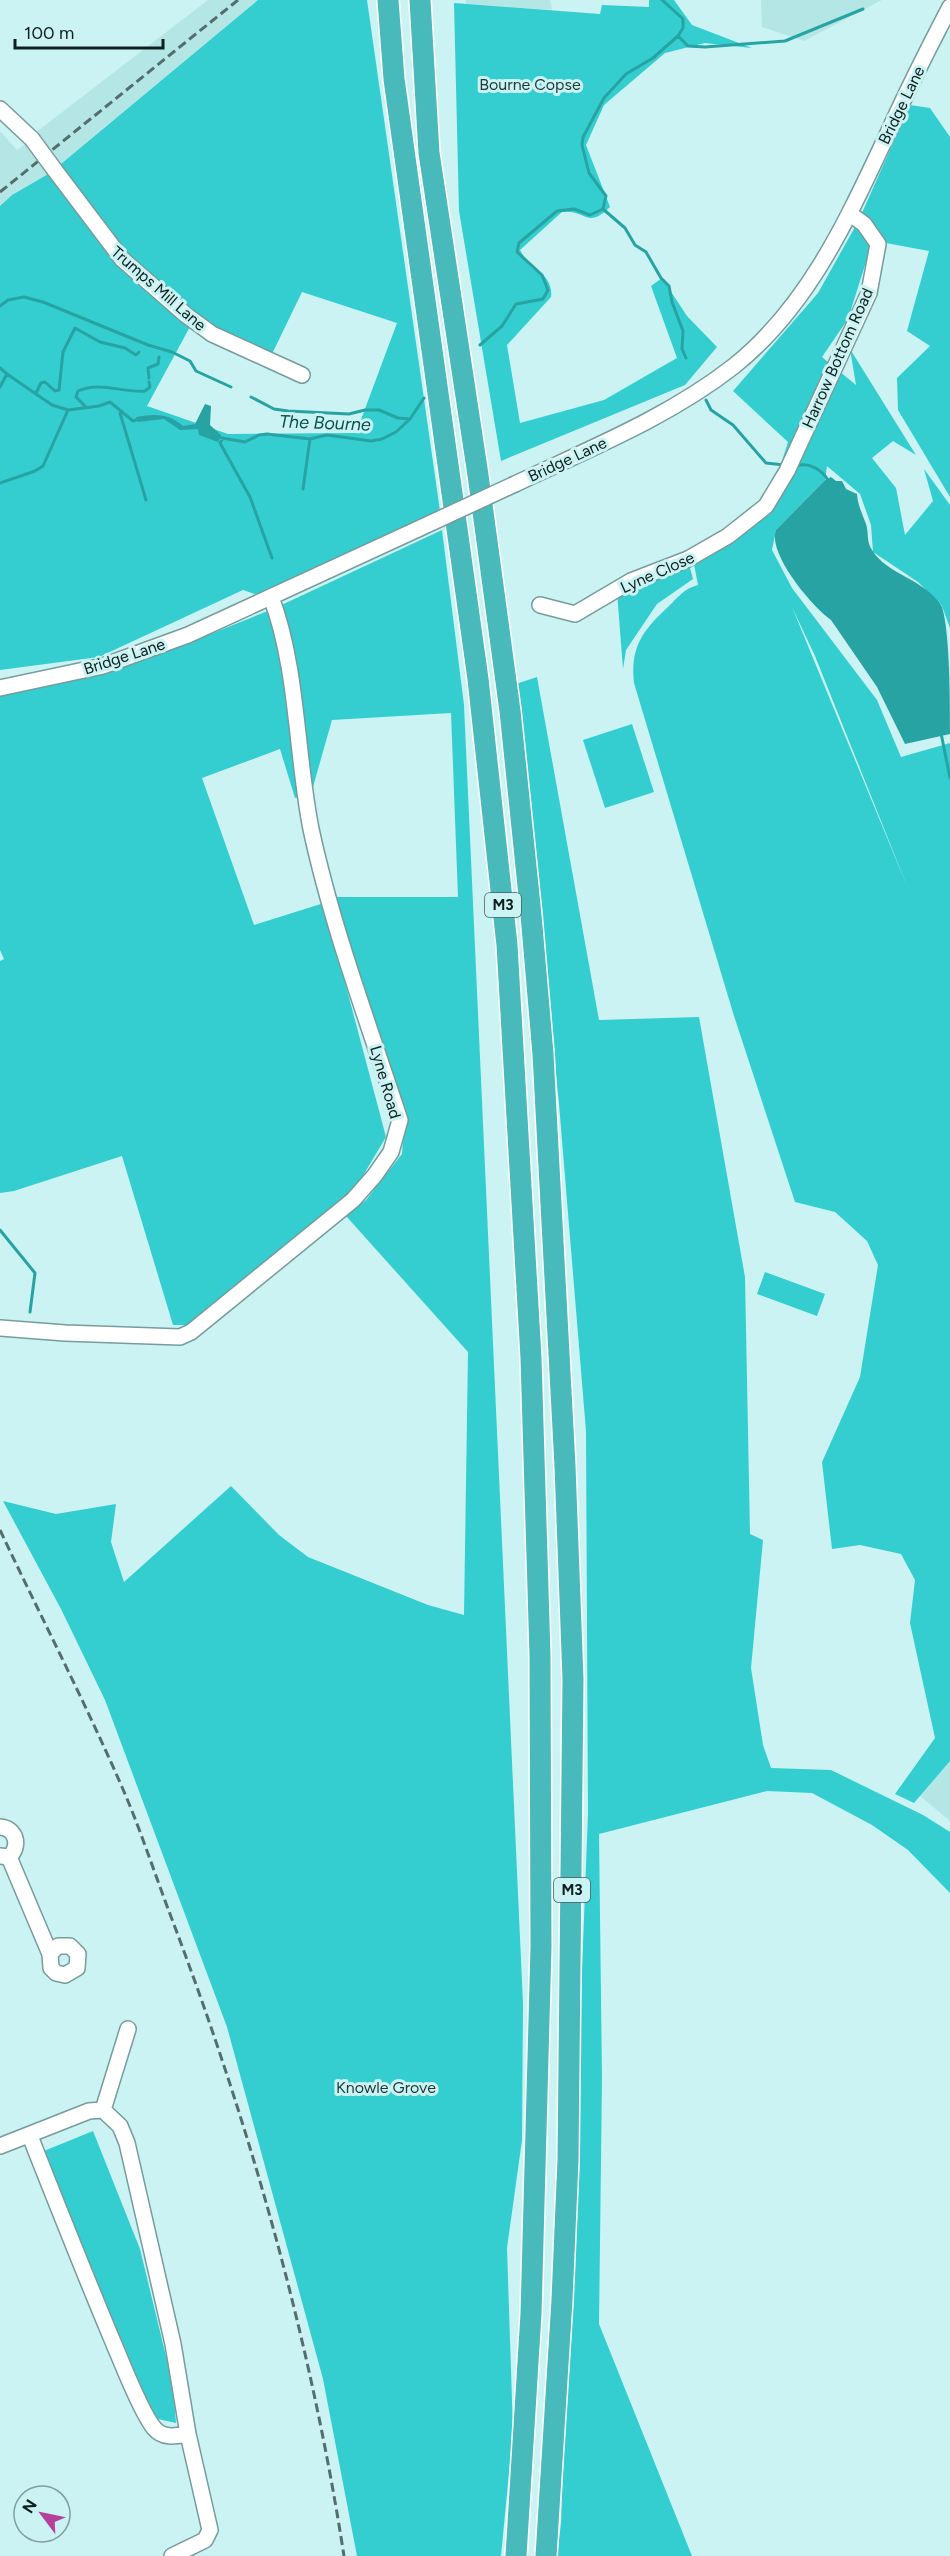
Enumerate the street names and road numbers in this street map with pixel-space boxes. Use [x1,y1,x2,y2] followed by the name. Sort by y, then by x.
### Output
[874,63,929,147] street label: Bridge Lane
[107,242,210,335] street label: Trumps Mill Lane
[798,285,877,431] street label: Harrow Bottom Road
[525,433,610,486] street label: Bridge Lane
[617,548,697,597] street label: Lyne Close
[81,634,168,679] street label: Bridge Lane
[485,893,521,917] road number: M3
[366,1043,405,1121] street label: Lyne Road
[554,1878,590,1902] road number: M3

